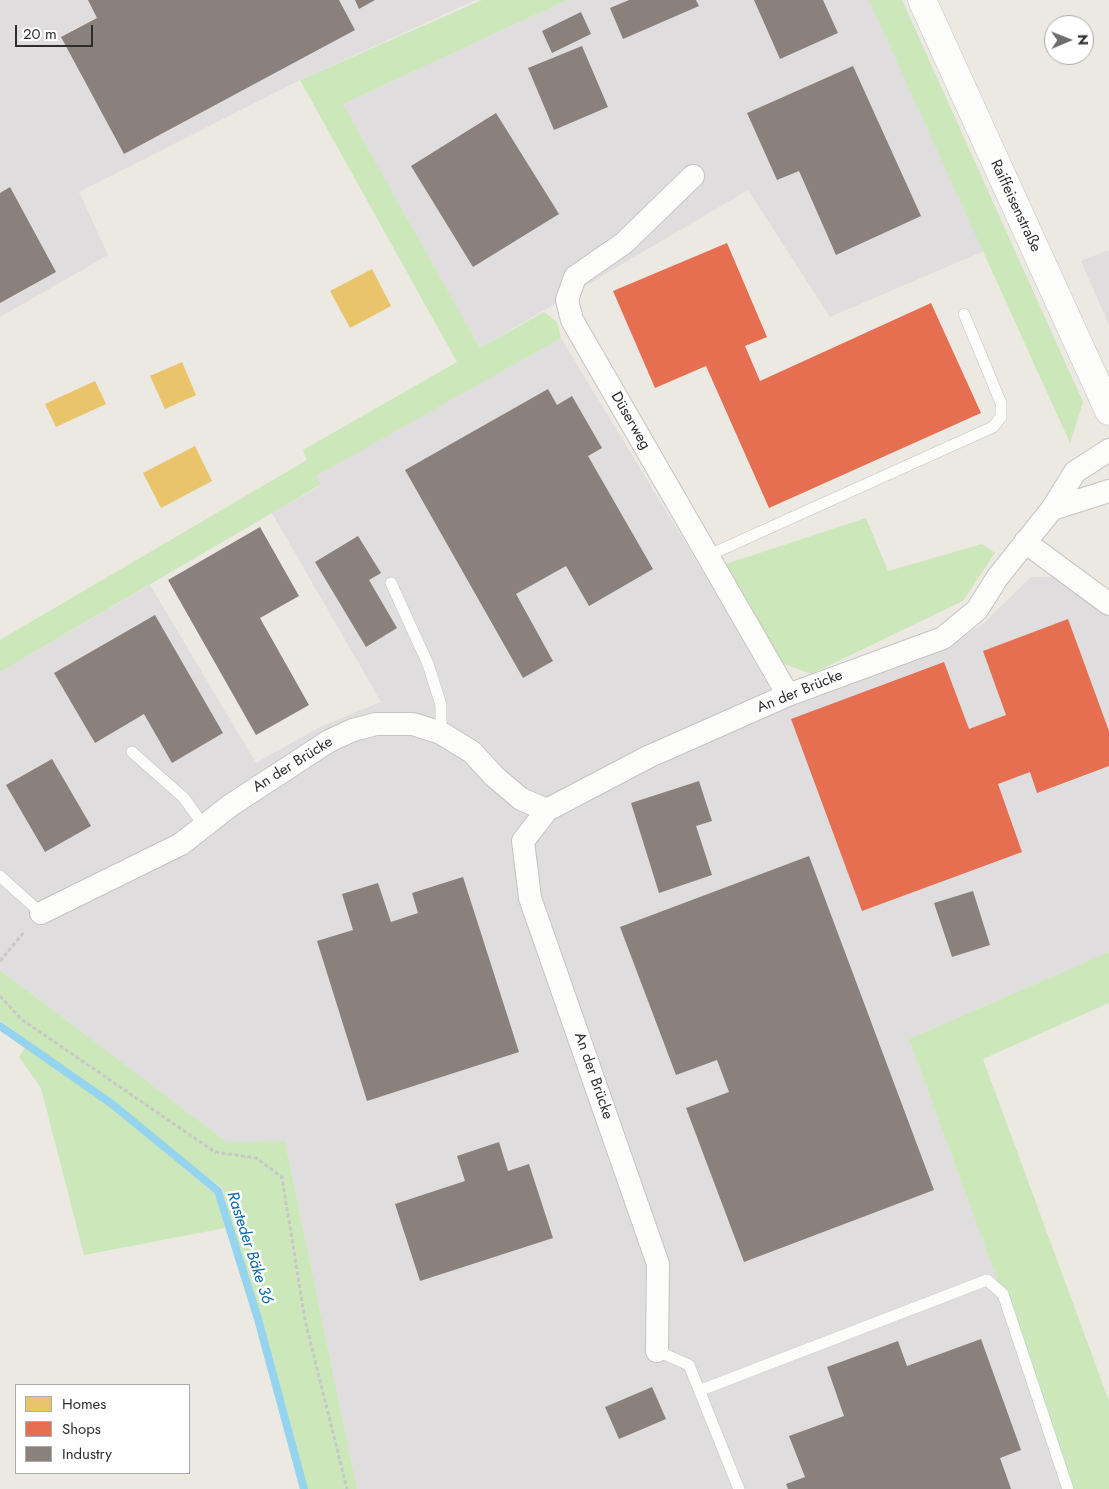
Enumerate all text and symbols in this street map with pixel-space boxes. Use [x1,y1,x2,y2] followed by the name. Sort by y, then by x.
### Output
[18,15,95,47] scale bar
[1044,15,1094,65] north arrow
[23,23,57,45] text: 20 m
[1073,34,1093,45] text: N
[986,157,1044,255] street label: Raiffeisenstraße
[606,389,654,453] street label: Düserweg
[755,667,845,717] street label: An der Brücke
[250,733,336,797] street label: An der Brücke
[570,1030,616,1122] street label: An der Brücke
[222,1189,276,1307] water label: Rasteder Bäke 36
[15,1384,190,1474] legend
[62,1393,106,1415] text: Homes
[62,1418,101,1440] text: Shops
[62,1443,112,1465] text: Industry

